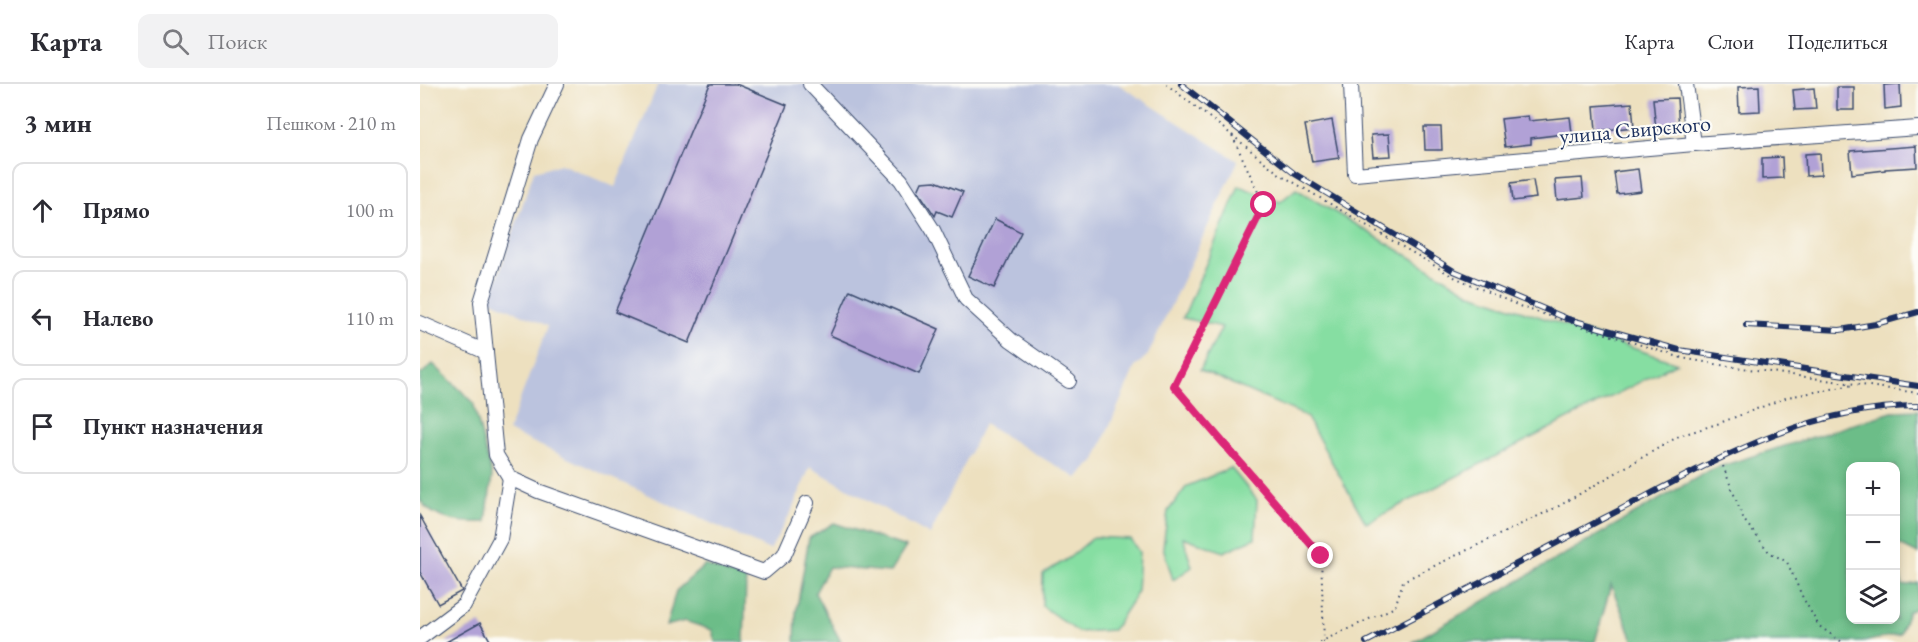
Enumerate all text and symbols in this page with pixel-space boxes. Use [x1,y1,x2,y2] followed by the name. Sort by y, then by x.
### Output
[138,14,558,68] search box
[30,23,102,59] text: Карта
[159,25,192,58] icon: search
[207,27,267,56] text: Поиск
[1624,28,1674,55] text: Карта
[1707,28,1754,55] text: Слои
[1787,28,1888,55] text: Поделиться
[24,106,92,140] text: 3 мин
[1558,108,1712,151] street label: улица Свирского
[266,110,396,136] text: Пешком · 210 m
[1250,191,1276,217] route start
[26,194,59,227] icon: ahead
[83,196,150,225] text: Прямо
[346,197,394,223] text: 100 m
[26,302,59,335] icon: left
[83,304,153,333] text: Налево
[346,305,394,331] text: 110 m
[26,410,59,443] icon: arrive
[83,412,263,441] text: Пункт назначения
[1846,462,1900,624] map controls
[1846,462,1900,516] button: +
[1846,516,1900,570] button: −
[1307,542,1333,568] route end
[1846,570,1900,624] button: layers

